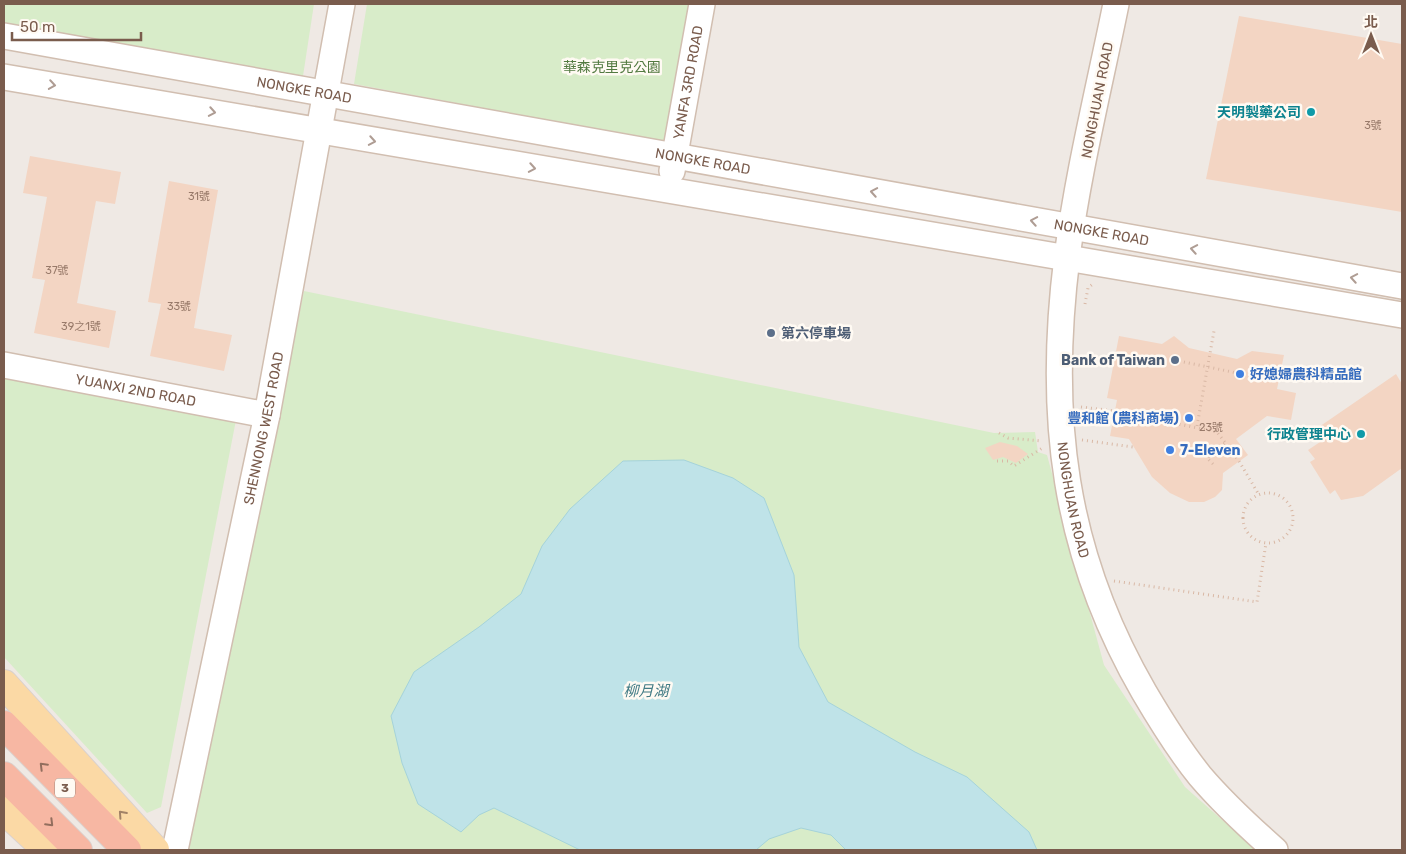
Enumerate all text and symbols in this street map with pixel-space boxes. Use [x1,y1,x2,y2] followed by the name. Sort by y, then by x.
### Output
[12,10,141,42] scale bar
[1346,10,1396,60] north arrow
[1364,14,1378,31] text: 北
[20,18,55,36] text: 50 m
[670,24,707,141] street label: YANFA 3RD ROAD
[1078,40,1117,160] street label: NONGHUAN ROAD
[563,59,661,76] park label: 華森克里克公園
[255,73,353,107] street label: NONGKE ROAD
[47,79,56,89] one-way arrow
[1217,104,1301,121] place label: 天明製藥公司
[1305,106,1317,118] marker: 天明製藥公司
[208,107,216,117] one-way arrow
[1364,119,1382,132] house number: 3號
[368,135,376,145] one-way arrow
[654,145,752,178] street label: NONGKE ROAD
[528,162,537,172] one-way arrow
[870,187,879,197] one-way arrow
[188,190,210,203] house number: 31號
[1030,216,1039,226] one-way arrow
[1053,216,1150,250] street label: NONGKE ROAD
[1190,245,1199,255] one-way arrow
[45,264,69,277] house number: 37號
[1350,273,1359,283] one-way arrow
[167,300,191,313] house number: 33號
[61,320,101,333] house number: 39之1號
[781,325,851,342] place label: 第六停車場
[765,327,777,339] marker: 第六停車場
[240,350,287,506] street label: SHENNONG WEST ROAD
[1061,352,1165,369] place label: Bank of Taiwan
[1169,354,1181,366] marker: Bank of Taiwan
[1250,366,1362,383] place label: 好媳婦農科精品館
[1234,368,1246,380] marker: 好媳婦農科精品館
[74,371,197,410] street label: YUANXI 2ND ROAD
[1067,410,1179,427] place label: 豐和館 (農科商場)
[1183,412,1195,424] marker: 豐和館 (農科商場)
[1199,421,1223,434] house number: 23號
[1267,426,1351,443] place label: 行政管理中心
[1355,428,1367,440] marker: 行政管理中心
[1053,441,1093,560] street label: NONGHUAN ROAD
[1180,442,1241,459] place label: 7-Eleven
[1164,444,1176,456] marker: 7-Eleven
[623,682,670,700] water label: 柳月湖
[40,763,49,772] one-way arrow
[55,778,75,798] road number: 3
[119,811,128,820] one-way arrow
[45,817,54,826] one-way arrow

